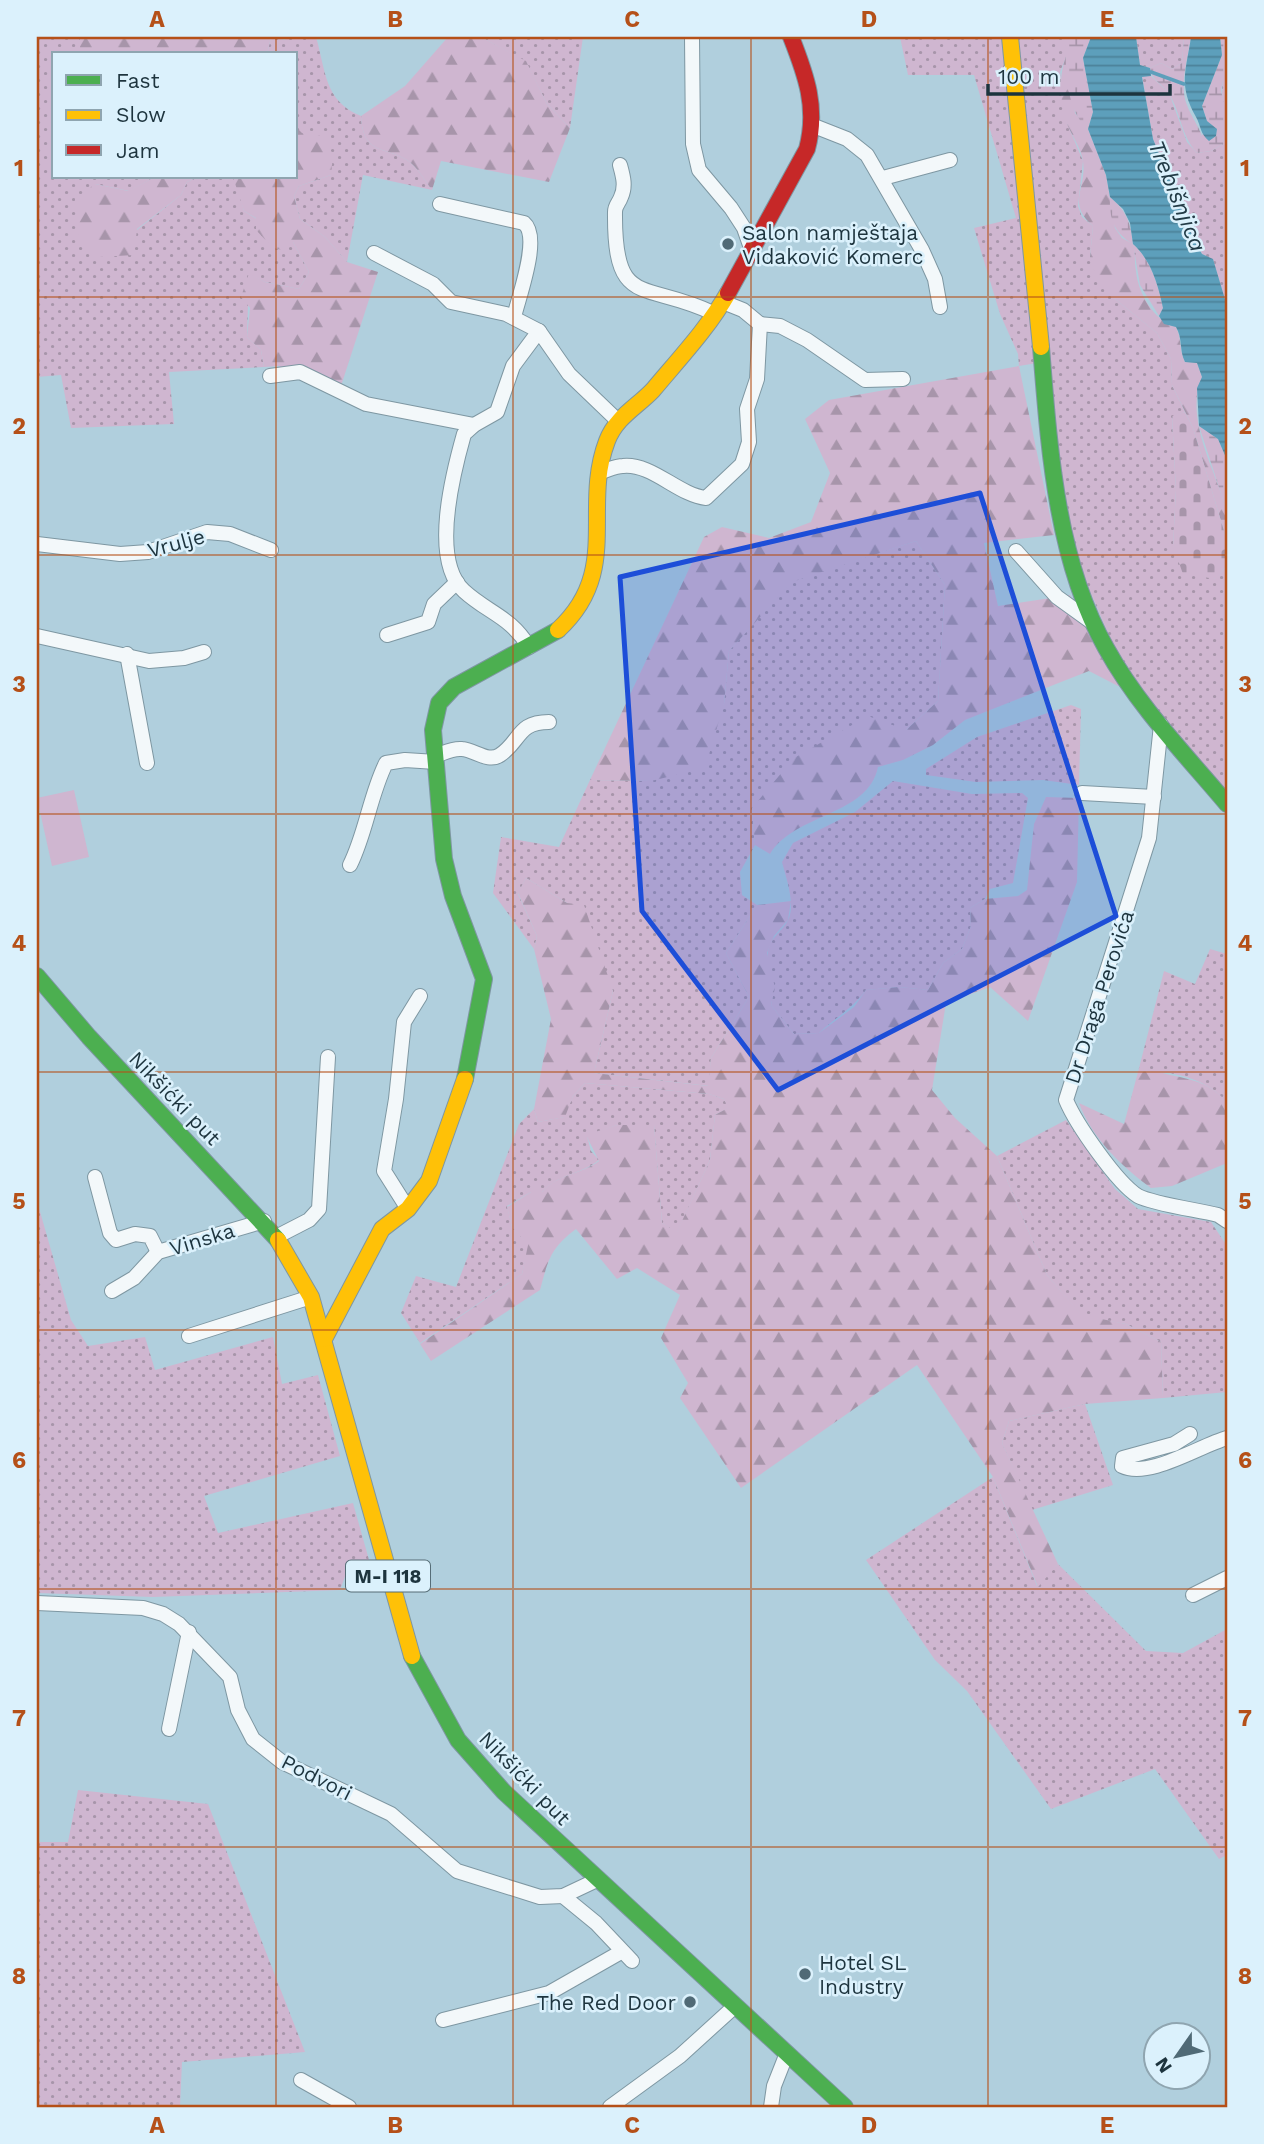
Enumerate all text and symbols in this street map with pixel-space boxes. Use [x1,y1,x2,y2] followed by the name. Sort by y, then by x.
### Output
[149,6,165,33] text: A
[387,6,403,33] text: B
[624,6,640,33] text: C
[861,6,877,33] text: D
[1100,6,1114,33] text: E
[52,52,298,178] legend
[988,52,1170,96] scale bar
[998,64,1060,89] text: 100 m
[116,68,160,93] text: Fast
[116,102,166,127] text: Slow
[1142,136,1212,256] water label: Trebišnjica
[116,138,159,163] text: Jam
[14,155,24,182] text: 1
[1240,155,1250,182] text: 1
[742,220,923,269] place label: Salon namještaja Vidaković Komerc
[720,236,736,252] marker: Salon namještaja Vidaković Komerc
[12,413,26,440] text: 2
[1238,413,1252,440] text: 2
[144,523,208,563] street label: Vrulje
[12,671,26,698] text: 3
[1238,671,1252,698] text: 3
[1059,907,1139,1087] street label: Dr Draga Perovića
[12,930,27,957] text: 4
[1238,930,1253,957] text: 4
[124,1046,226,1150] street label: Nikšićki put
[12,1188,26,1215] text: 5
[1238,1188,1252,1215] text: 5
[166,1217,238,1261] street label: Vinska
[12,1447,26,1474] text: 6
[1238,1447,1252,1474] text: 6
[346,1560,430,1592] road number: M-I 118
[12,1705,26,1732] text: 7
[1238,1705,1252,1732] text: 7
[474,1726,576,1830] street label: Nikšićki put
[277,1749,357,1805] street label: Podvori
[819,1950,906,1999] place label: Hotel SL Industry
[12,1963,26,1990] text: 8
[1238,1963,1252,1990] text: 8
[797,1966,813,1982] marker: Hotel SL Industry
[536,1990,676,2015] place label: The Red Door
[682,1994,698,2010] marker: The Red Door
[1142,2022,1212,2092] north arrow
[1150,2053,1177,2077] text: N
[149,2112,165,2139] text: A
[387,2112,403,2139] text: B
[624,2112,640,2139] text: C
[861,2112,877,2139] text: D
[1100,2112,1114,2139] text: E

